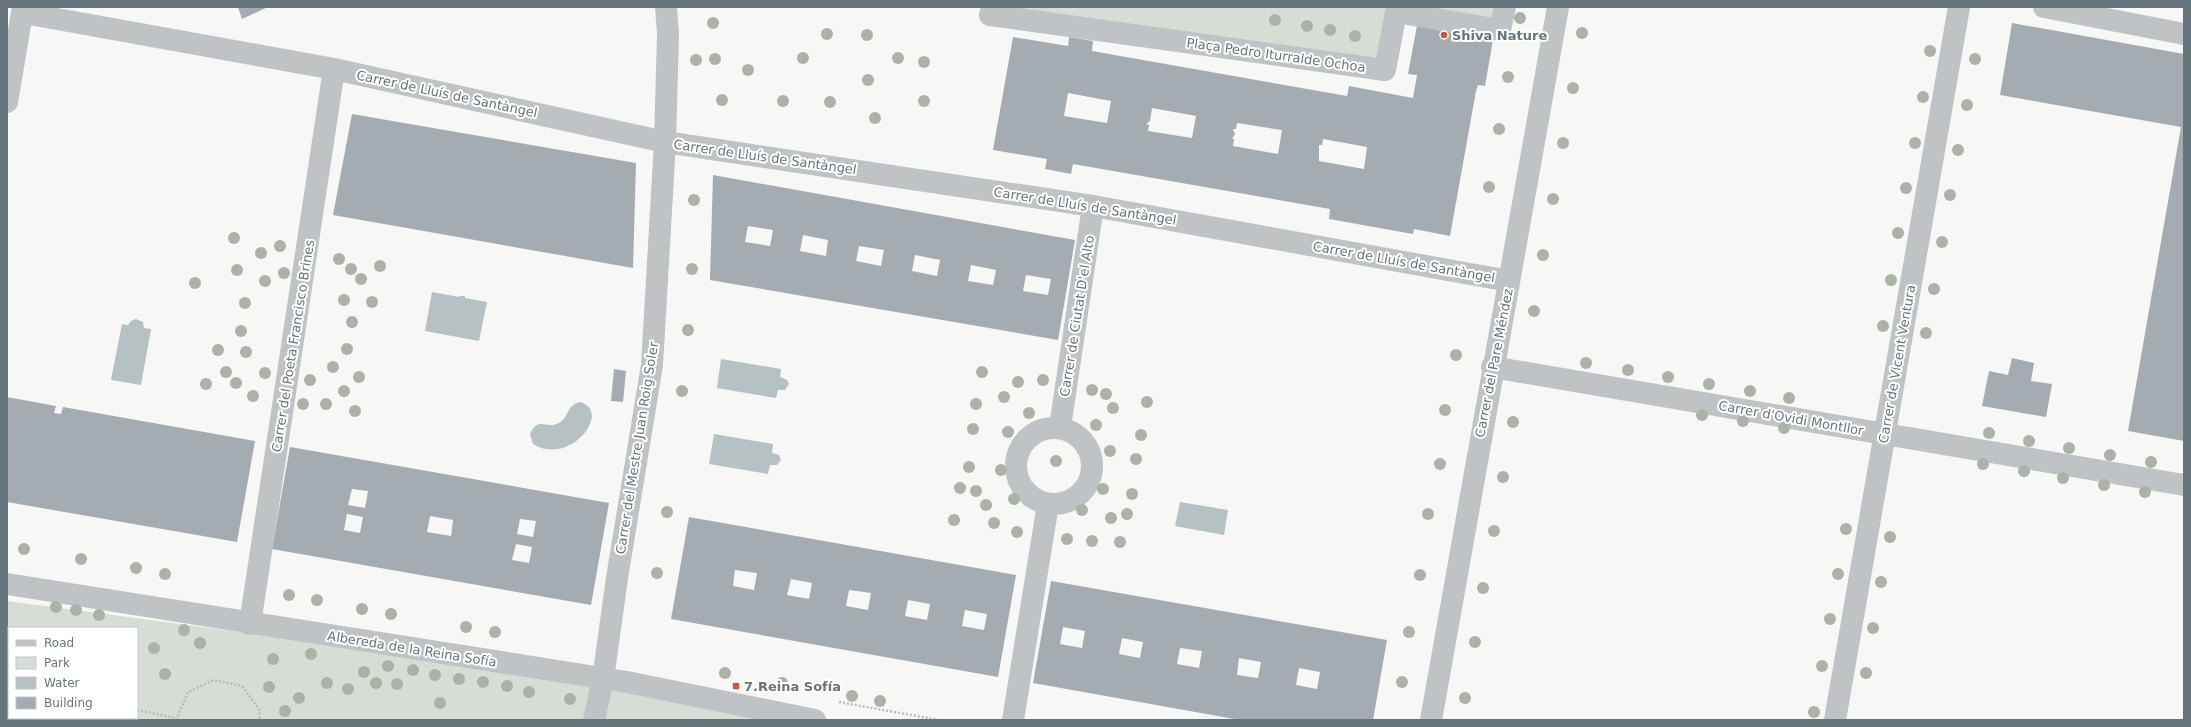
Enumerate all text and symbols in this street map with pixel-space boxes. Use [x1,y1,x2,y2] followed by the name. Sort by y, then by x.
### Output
[1452,28,1547,43] place label: Shiva Nature
[1439,30,1449,40] marker: Shiva Nature
[1186,35,1366,75] street label: Plaça Pedro Iturralde Ochoa
[355,67,539,121] street label: Carrer de Lluís de Santàngel
[673,137,857,177] street label: Carrer de Lluís de Santàngel
[993,184,1177,228] street label: Carrer de Lluís de Santàngel
[1057,234,1097,398] street label: Carrer de Ciutat D'el Alto
[269,238,317,453] street label: Carrer del Poeta Francisco Brines
[1312,239,1496,285] street label: Carrer de Lluís de Santàngel
[1876,284,1918,444] street label: Carrer de Vicent Ventura
[1472,287,1516,439] street label: Carrer del Pare Méndez
[613,340,661,555] street label: Carrer del Mestre Juan Roig Soler
[1717,398,1865,438] street label: Carrer d'Ovidi Montllor
[8,627,138,719] legend
[326,628,498,670] street label: Albereda de la Reina Sofía
[44,636,74,650] text: Road
[44,656,70,670] text: Park
[44,676,80,690] text: Water
[744,679,841,694] place label: 7.Reina Sofía
[731,681,741,691] marker: 7.Reina Sofía
[44,696,93,710] text: Building

